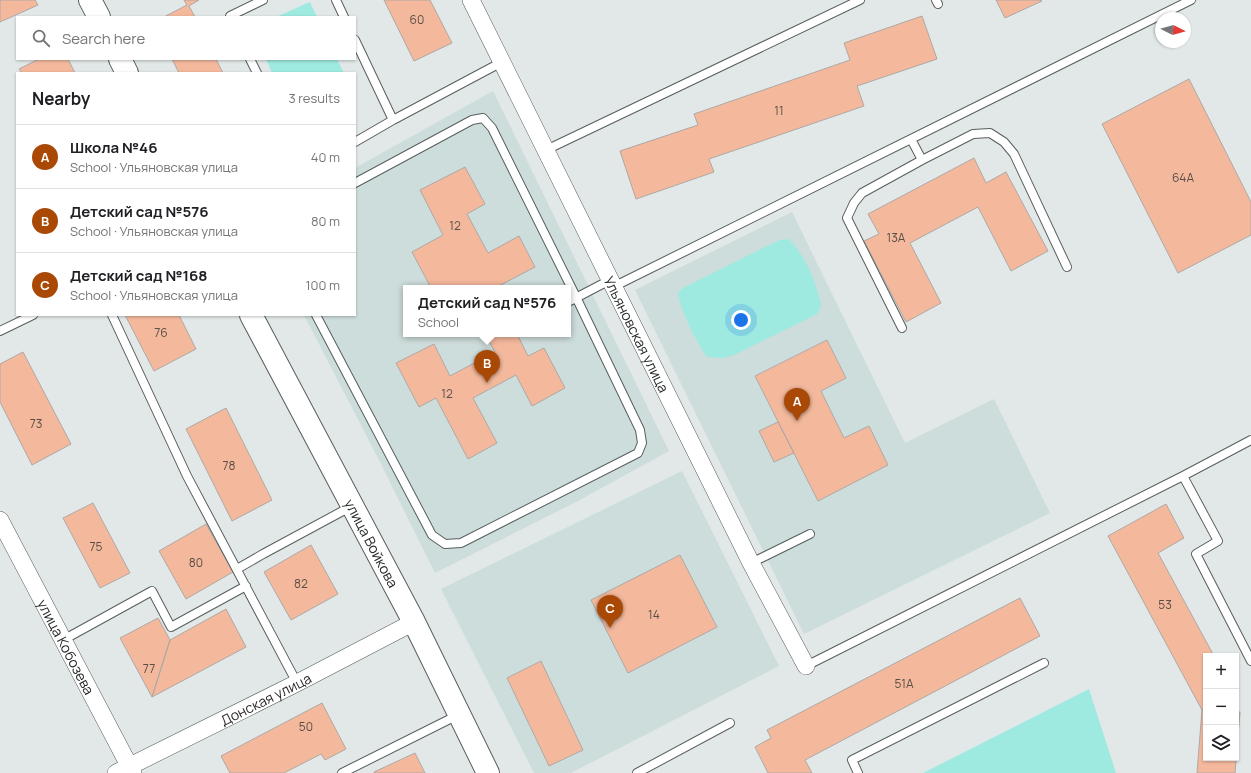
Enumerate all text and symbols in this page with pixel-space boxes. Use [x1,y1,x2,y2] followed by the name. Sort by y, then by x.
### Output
[410,11,424,28] house number: 60
[1155,12,1191,48] north arrow
[16,16,356,60] search box
[30,27,52,49] icon: search
[62,28,145,49] text: Search here
[32,87,90,110] text: Nearby
[288,89,340,107] text: 3 results
[774,102,784,119] house number: 11
[70,137,158,158] text: Школа №46
[41,148,49,166] text: A
[311,148,340,166] text: 40 m
[70,158,238,176] text: School · Ульяновская улица
[1172,169,1195,186] house number: 64А
[70,201,209,222] text: Детский сад №576
[41,212,49,230] text: B
[311,212,340,230] text: 80 m
[449,217,461,234] house number: 12
[70,222,238,240] text: School · Ульяновская улица
[887,229,906,246] house number: 13А
[70,265,208,286] text: Детский сад №168
[600,273,674,395] street label: Ульяновская улица
[40,276,50,294] text: C
[305,276,340,294] text: 100 m
[403,285,571,337] popup
[70,286,238,304] text: School · Ульяновская улица
[418,292,556,313] text: Детский сад №576
[731,310,751,330] your location
[418,313,459,331] text: School
[154,324,168,341] house number: 76
[474,350,500,383] pin: B
[441,385,453,402] house number: 12
[784,388,810,421] pin: A
[30,415,42,432] house number: 73
[223,457,236,474] house number: 78
[341,495,403,590] street label: улица Войкова
[90,538,103,555] house number: 75
[189,554,203,571] house number: 80
[294,575,308,592] house number: 82
[597,595,623,628] pin: C
[34,596,99,698] street label: улица Кобозева
[1158,596,1172,613] house number: 53
[648,606,660,623] house number: 14
[1203,653,1239,761] map controls
[1203,653,1239,689] button: +
[143,660,155,677] house number: 77
[217,668,314,729] street label: Донская улица
[894,675,914,692] house number: 51А
[1203,689,1239,725] button: −
[299,718,313,735] house number: 50
[1203,725,1239,761] button: layers

